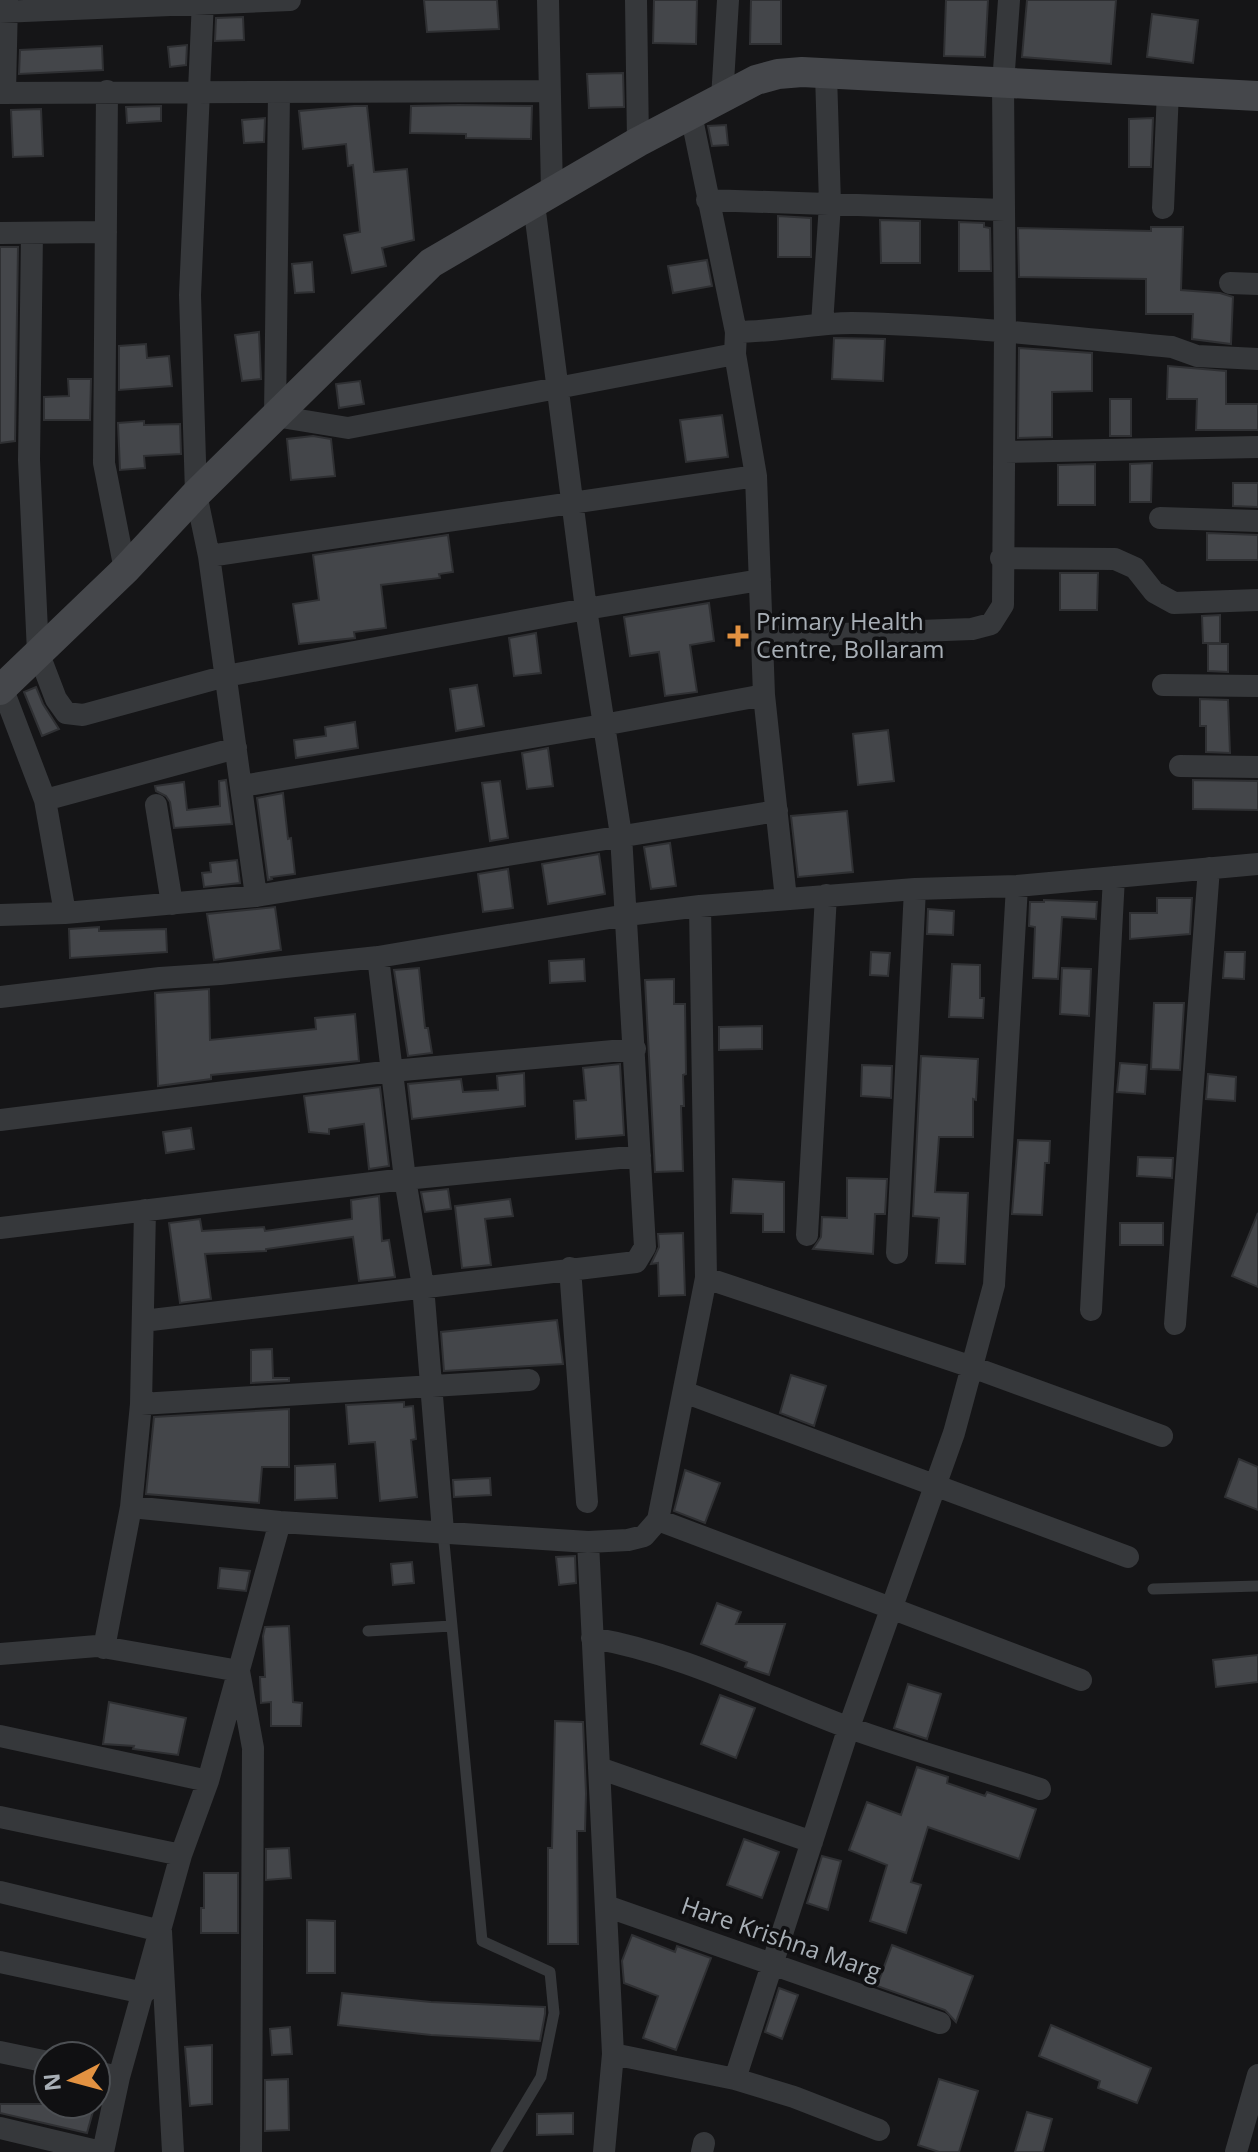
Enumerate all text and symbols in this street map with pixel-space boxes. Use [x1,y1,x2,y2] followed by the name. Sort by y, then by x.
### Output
[756,604,944,665] place label: Primary Health Centre, Bollaram
[727,625,749,647] marker: Primary Health Centre, Bollaram
[677,1888,886,1987] street label: Hare Krishna Marg
[32,2040,112,2120] north arrow
[35,2072,67,2093] text: N

